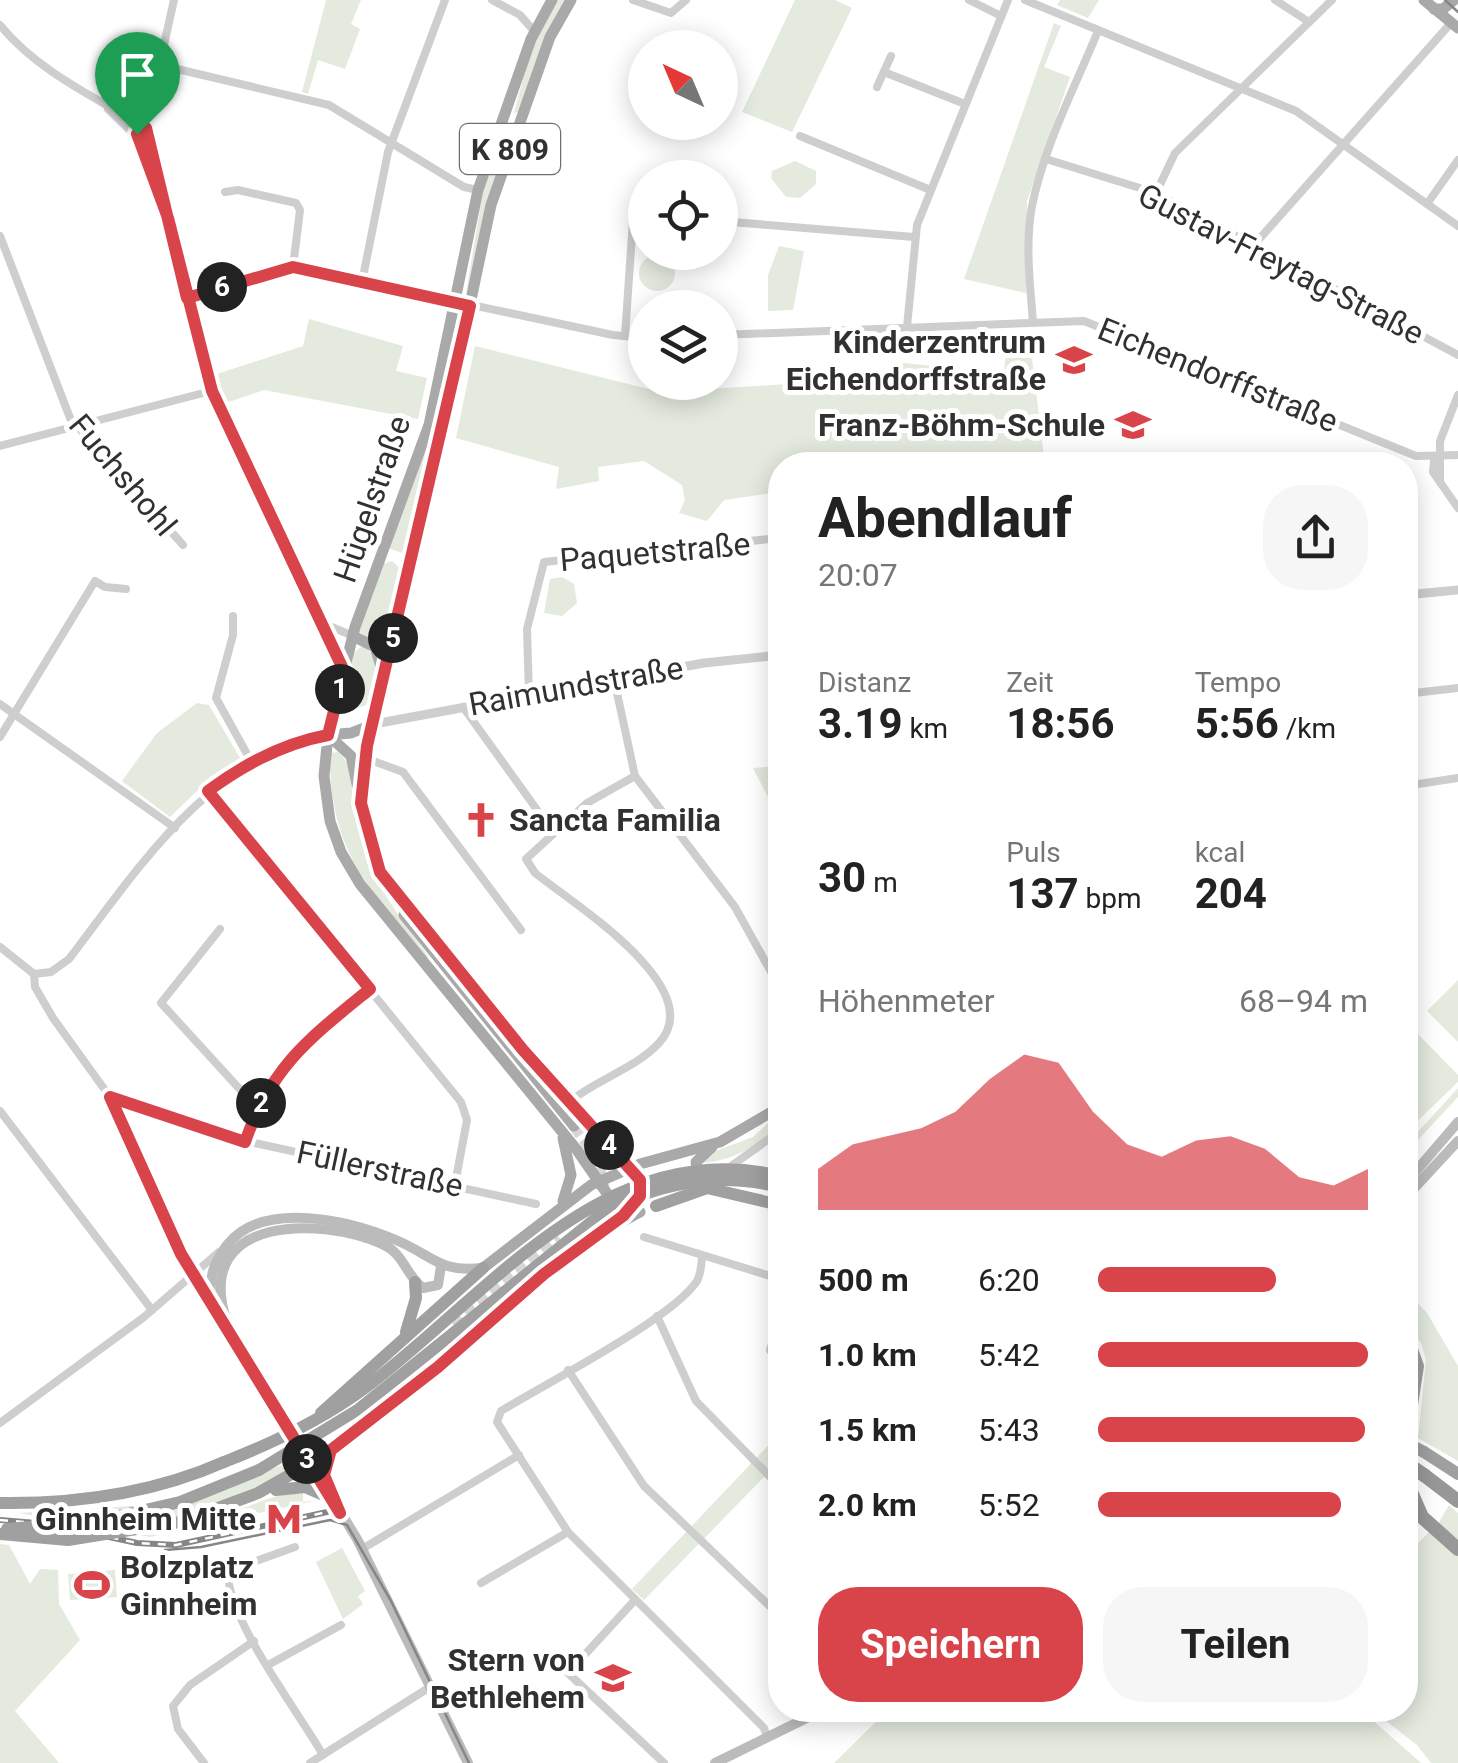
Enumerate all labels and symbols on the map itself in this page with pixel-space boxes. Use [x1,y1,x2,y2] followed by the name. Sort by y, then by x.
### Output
[628,30,738,140] north arrow
[95,32,180,135] pin
[460,124,560,174] road number: K 809
[1132,175,1430,353] street label: Gustav-Freytag-Straße
[197,262,247,312] pin: 6
[1093,310,1343,440] street label: Eichendorffstraße
[786,323,1046,398] place label: Kinderzentrum Eichendorffstraße
[1055,341,1093,379] school or university icon: Kinderzentrum Eichendorffstraße
[61,406,185,544] street label: Fuchshohl
[818,406,1105,444] place label: Franz-Böhm-Schule
[1114,406,1152,444] school or university icon: Franz-Böhm-Schule
[326,411,418,587] street label: Hügelstraße
[558,525,752,579] street label: Paquetstraße
[368,613,418,663] pin: 5
[466,648,686,724] street label: Raimundstraße
[315,664,365,714] pin: 1
[462,801,500,839] church icon: Sancta Familia
[509,801,721,839] place label: Sancta Familia
[236,1078,286,1128] pin: 2
[584,1120,634,1170] pin: 4
[293,1133,467,1205] street label: Füllerstraße
[282,1434,332,1484] pin: 3
[35,1500,256,1538] place label: Ginnheim Mitte
[265,1500,303,1538] metro station icon: Ginnheim Mitte
[120,1548,258,1623] place label: Bolzplatz Ginnheim
[73,1566,111,1604] sports icon: Bolzplatz Ginnheim
[430,1641,585,1716] place label: Stern von Bethlehem
[594,1659,632,1697] school or university icon: Stern von Bethlehem

